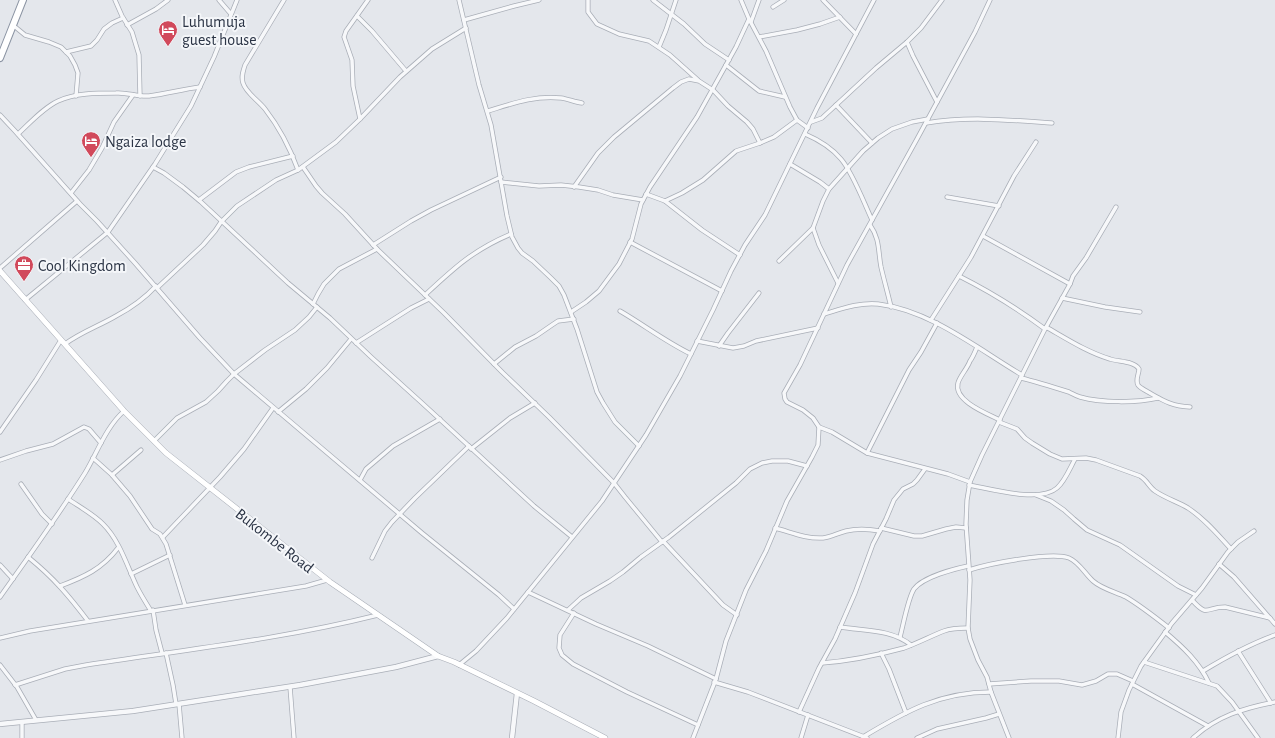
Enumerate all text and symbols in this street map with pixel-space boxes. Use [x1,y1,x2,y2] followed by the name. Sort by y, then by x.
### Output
[182,14,257,48] place label: Luhumuja guest house
[157,19,179,47] hotel icon: Luhumuja guest house
[80,130,102,158] hotel icon: Ngaiza lodge
[105,134,186,150] place label: Ngaiza lodge
[13,254,35,282] office icon: Cool Kingdom
[38,258,126,274] place label: Cool Kingdom
[232,505,316,576] street label: Bukombe Road

